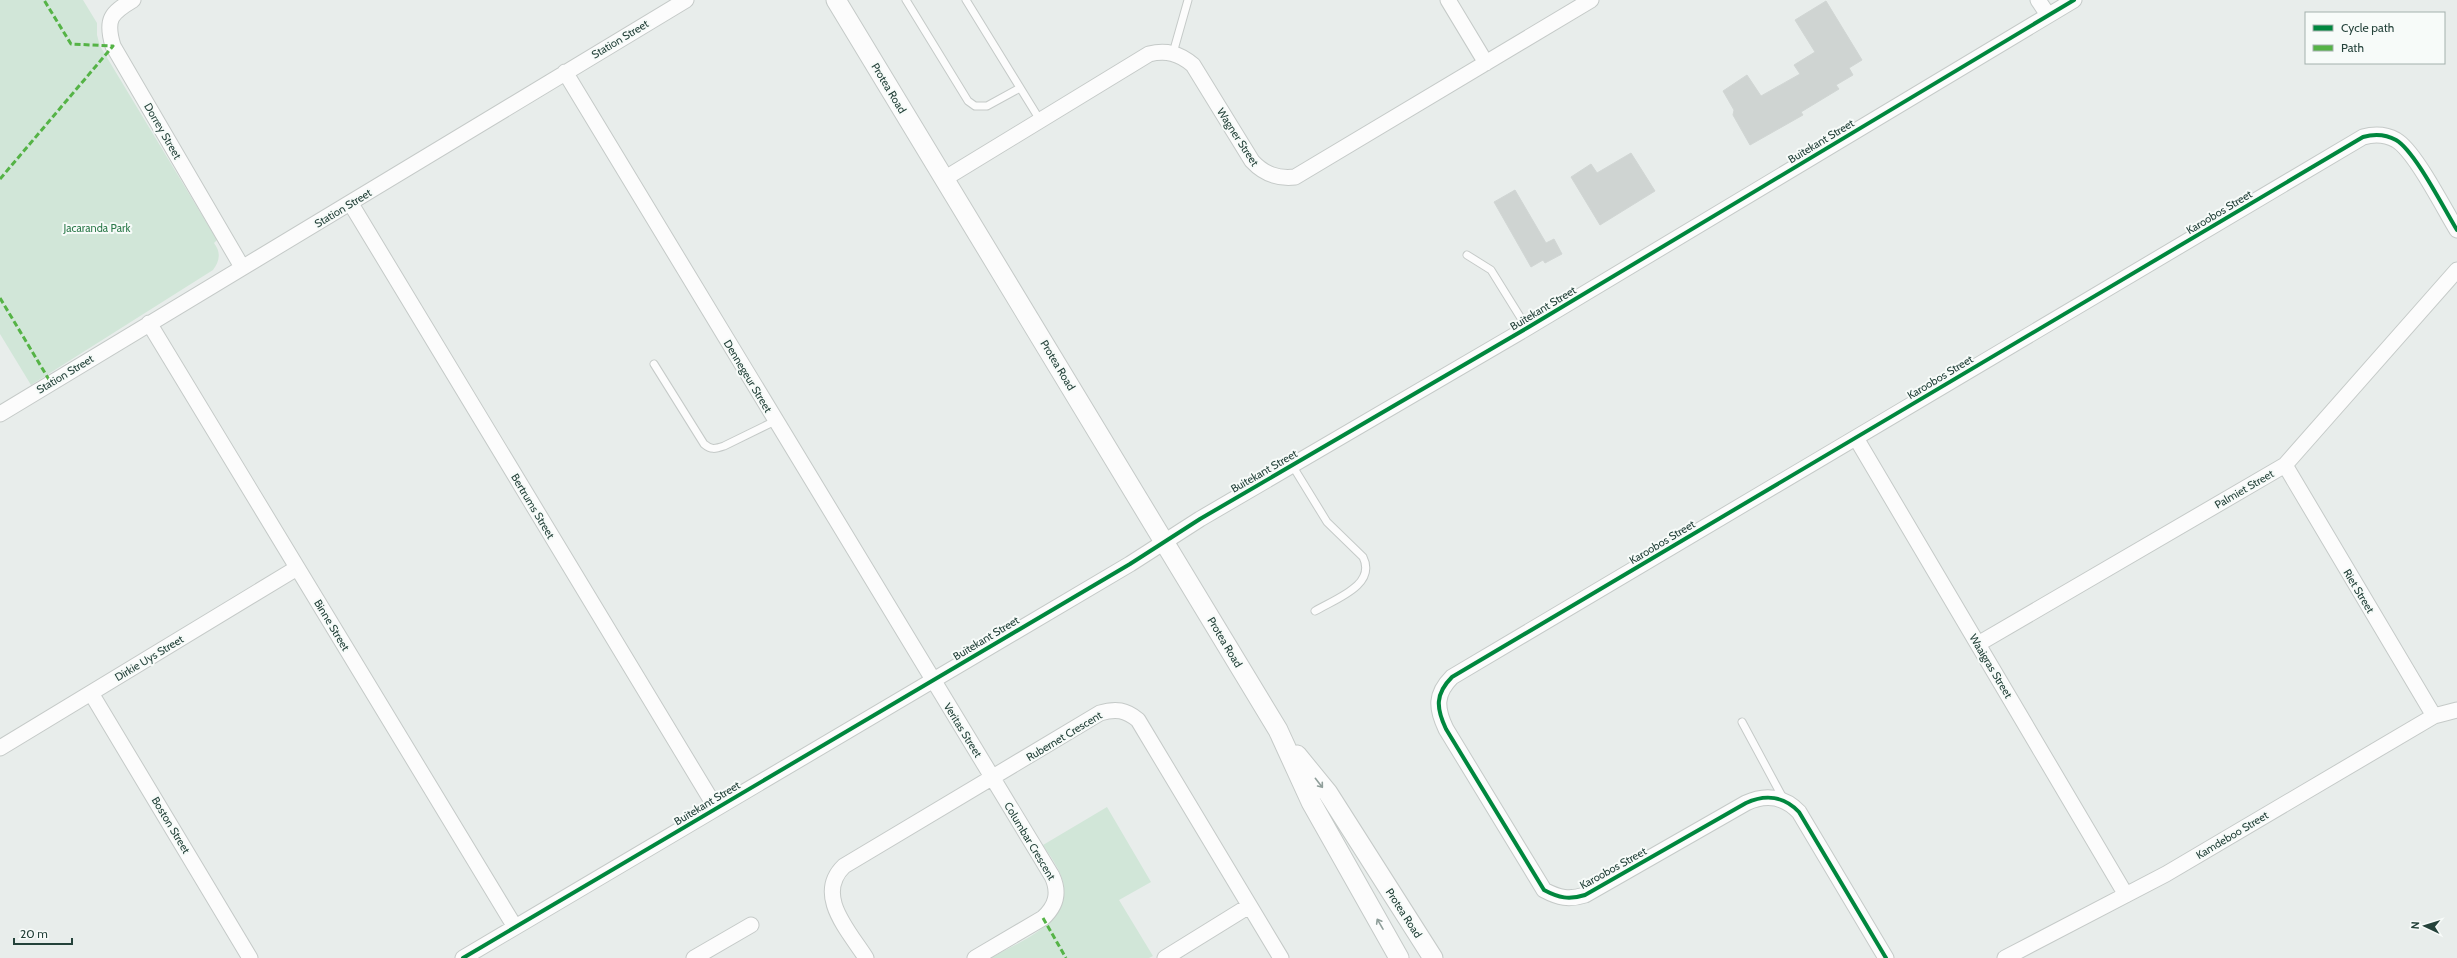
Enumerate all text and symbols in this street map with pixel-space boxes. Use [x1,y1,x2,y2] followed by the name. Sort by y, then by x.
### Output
[2305,12,2445,64] legend
[589,16,651,62] street label: Station Street
[2341,20,2394,35] text: Cycle path
[2341,40,2364,55] text: Path
[868,60,910,116] street label: Protea Road
[141,100,185,162] street label: Dorrey Street
[1214,105,1262,169] street label: Wagner Street
[1785,116,1857,166] street label: Buitekant Street
[312,185,374,231] street label: Station Street
[2184,187,2255,237] street label: Karoobos Street
[63,221,130,235] park label: Jacaranda Park
[1507,283,1579,333] street label: Buitekant Street
[721,337,775,415] street label: Dennegeur Street
[1037,337,1079,393] street label: Protea Road
[34,351,96,397] street label: Station Street
[1905,352,1976,402] street label: Karoobos Street
[1228,446,1300,496] street label: Buitekant Street
[2212,466,2276,512] street label: Palmiet Street
[508,471,558,541] street label: Bertrums Street
[1627,517,1698,567] street label: Karoobos Street
[2340,566,2378,616] street label: Riet Street
[311,597,353,654] street label: Binne Street
[950,613,1022,663] street label: Buitekant Street
[1204,614,1246,670] street label: Protea Road
[1966,631,2016,701] street label: Waaigras Street
[112,632,186,684] street label: Dirkie Uys Street
[941,700,985,760] street label: Veritas Street
[1024,708,1105,764] street label: Rubernet Crescent
[1315,777,1324,788] one-way arrow
[671,778,743,828] street label: Buitekant Street
[149,794,194,856] street label: Boston Street
[1001,799,1059,883] street label: Columbar Crescent
[2193,808,2271,862] street label: Kamdeboo Street
[1577,844,1649,892] street label: Karoobos Street
[1383,886,1425,940] street label: Protea Road
[2405,906,2445,946] north arrow
[1375,918,1383,930] one-way arrow
[14,920,72,946] scale bar
[2408,921,2422,930] text: N
[20,926,48,941] text: 20 m

